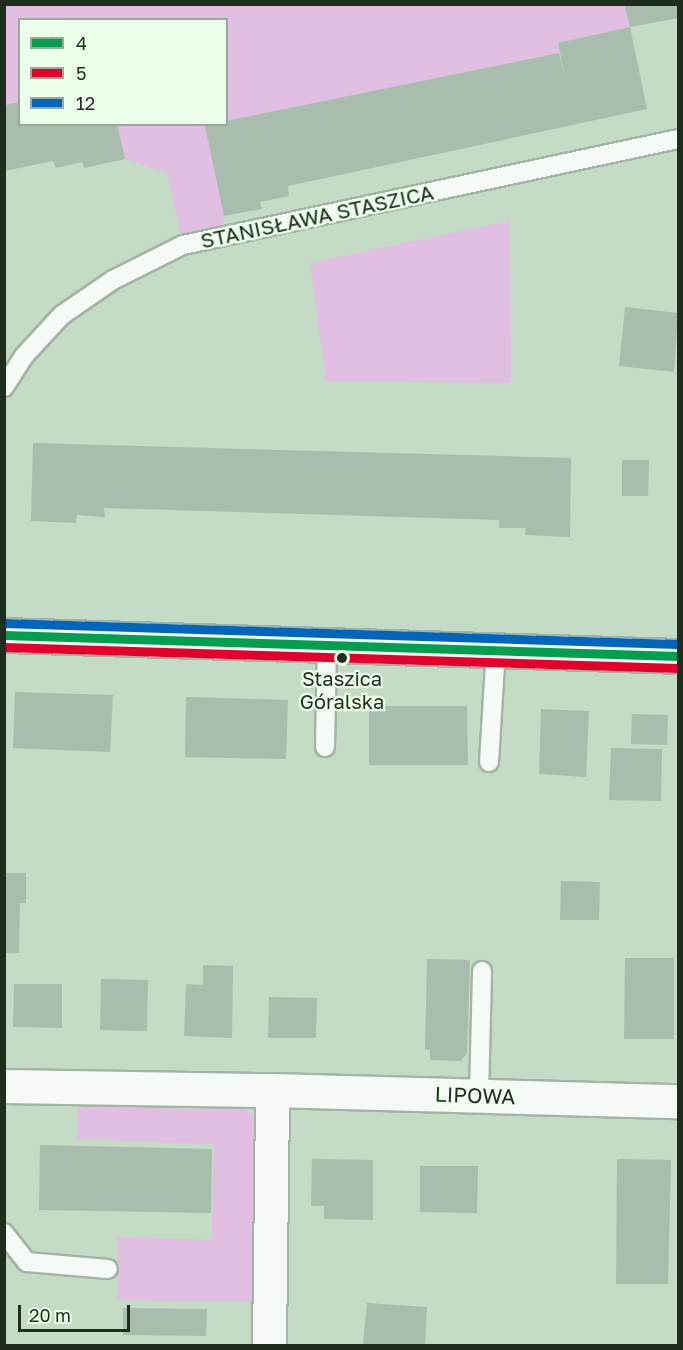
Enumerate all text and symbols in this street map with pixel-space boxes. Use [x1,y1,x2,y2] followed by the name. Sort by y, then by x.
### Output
[18,18,228,126] legend
[76,32,87,54] text: 4
[76,62,86,84] text: 5
[76,92,95,114] text: 12
[198,179,436,253] street label: STANISŁAWA STASZICA
[336,652,348,664] marker: Staszica Góralska
[300,667,384,714] place label: Staszica Góralska
[434,1081,516,1109] street label: LIPOWA
[21,1293,134,1331] scale bar
[29,1304,71,1326] text: 20 m

